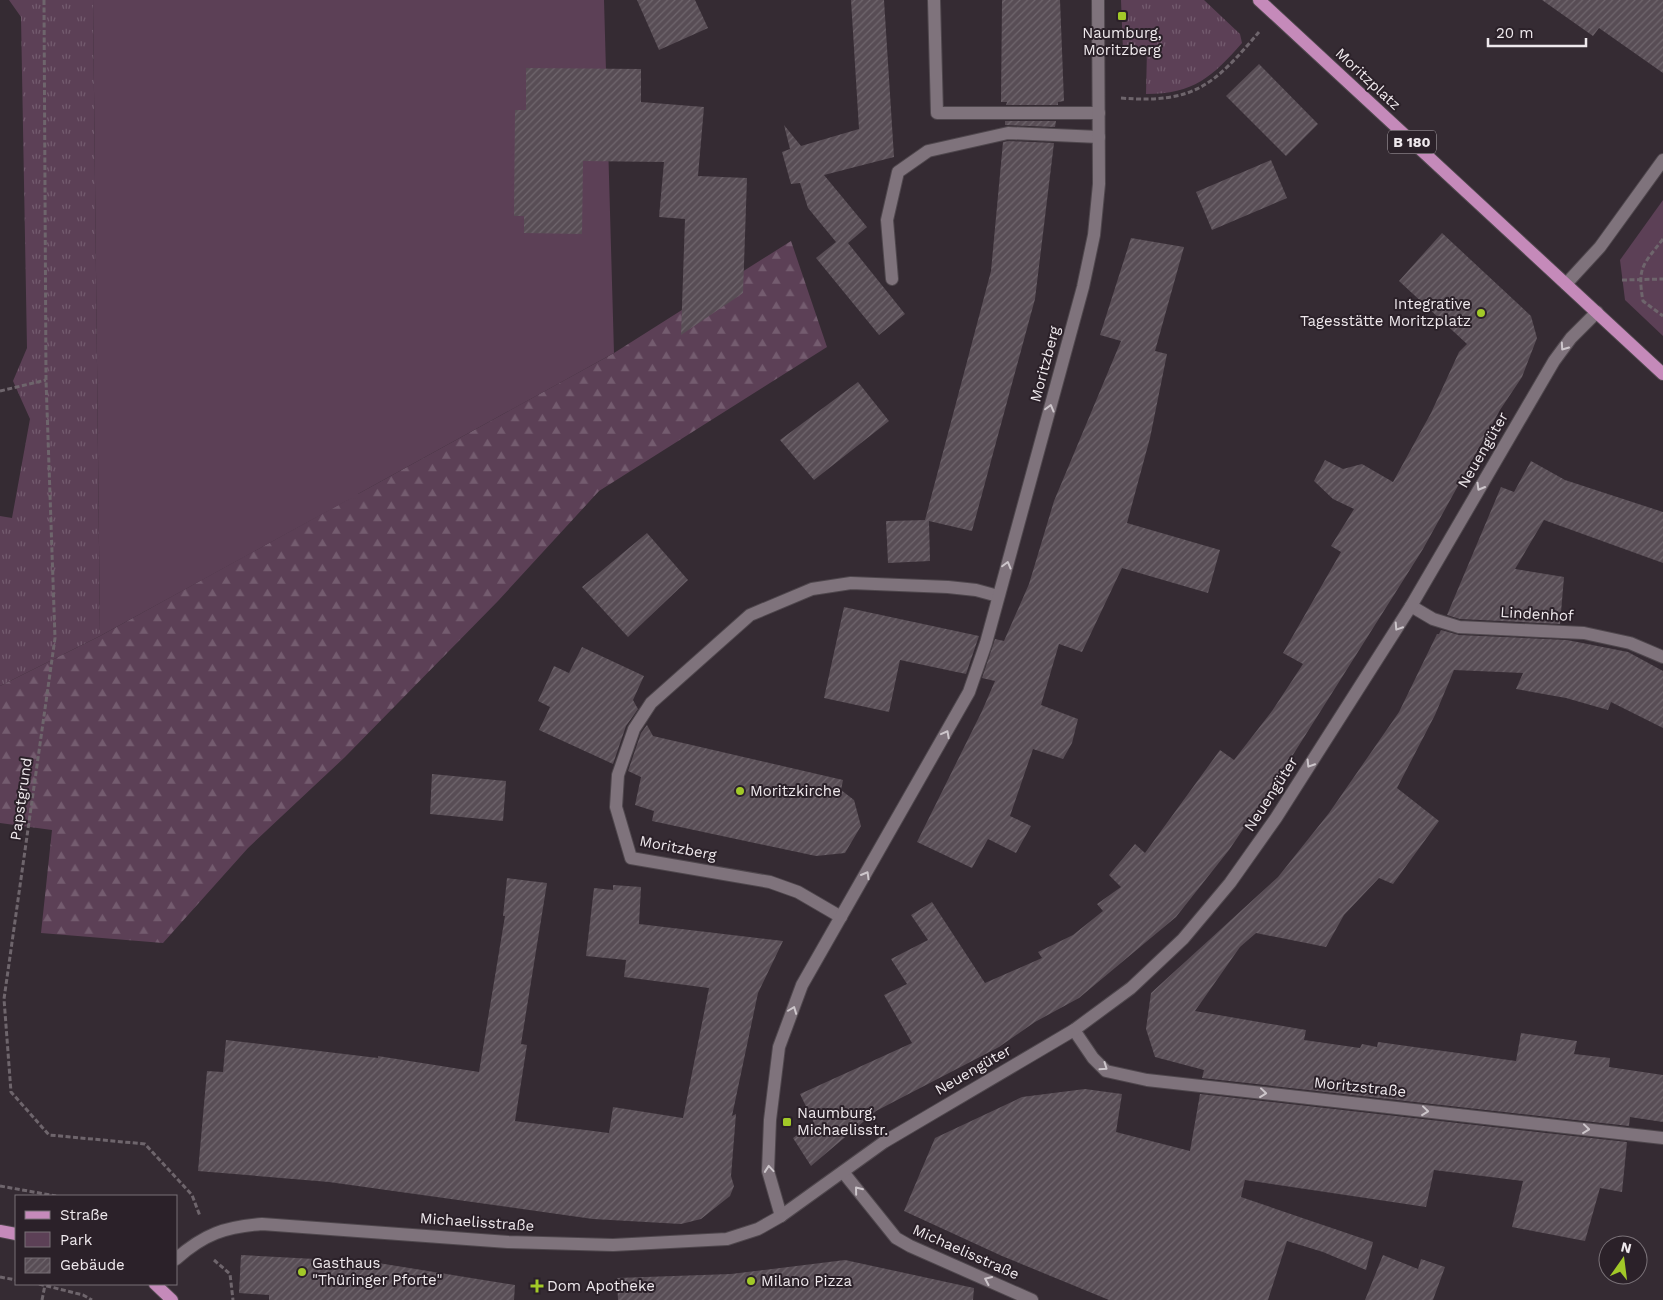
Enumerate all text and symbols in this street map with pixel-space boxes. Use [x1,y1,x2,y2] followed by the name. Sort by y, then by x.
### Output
[1116,10,1128,22] marker: Naumburg, Moritzberg
[1488,15,1586,47] scale bar
[1082,24,1162,59] place label: Naumburg, Moritzberg
[1496,24,1534,42] text: 20 m
[1332,44,1404,114] street label: Moritzplatz
[1388,130,1436,154] road number: B 180
[1300,295,1471,330] place label: Integrative Tagesstätte Moritzplatz
[1475,307,1487,319] marker: Integrative Tagesstätte Moritzplatz
[1026,324,1064,404] street label: Moritzberg
[1561,342,1570,351] one-way arrow
[1044,404,1055,413] one-way arrow
[1454,409,1512,491] street label: Neuengüter
[1477,481,1487,490] one-way arrow
[1001,562,1011,570] one-way arrow
[1500,603,1574,625] street label: Lindenhof
[1394,621,1404,630] one-way arrow
[940,730,950,739] one-way arrow
[1240,753,1302,835] street label: Neuengüter
[6,757,36,841] street label: Papstgrund
[1307,758,1317,767] one-way arrow
[750,782,841,800] place label: Moritzkirche
[734,785,746,797] marker: Moritzkirche
[638,832,718,864] street label: Moritzberg
[859,871,869,880] one-way arrow
[787,1006,797,1015] one-way arrow
[932,1041,1014,1099] street label: Neuengüter
[1098,1061,1108,1070] one-way arrow
[1313,1073,1407,1101] street label: Moritzstraße
[1260,1087,1268,1098] one-way arrow
[797,1104,888,1139] place label: Naumburg, Michaelisstr.
[1421,1105,1429,1116] one-way arrow
[781,1116,793,1128] marker: Naumburg, Michaelisstr.
[1583,1123,1591,1134] one-way arrow
[764,1165,775,1173] one-way arrow
[855,1187,863,1196] one-way arrow
[15,1195,178,1285] legend
[60,1206,108,1224] text: Straße
[419,1209,535,1235] street label: Michaelisstraße
[910,1220,1022,1284] street label: Michaelisstraße
[60,1231,93,1249] text: Park
[1598,1235,1648,1285] north arrow
[1619,1238,1633,1256] text: N
[312,1254,443,1289] place label: Gasthaus "Thüringer Pforte"
[60,1256,125,1274] text: Gebäude
[296,1266,308,1278] marker: Gasthaus "Thüringer Pforte"
[761,1272,852,1290] place label: Milano Pizza
[745,1275,757,1287] marker: Milano Pizza
[984,1276,993,1287] one-way arrow
[547,1277,655,1295] place label: Dom Apotheke
[531,1280,543,1292] marker: Dom Apotheke

